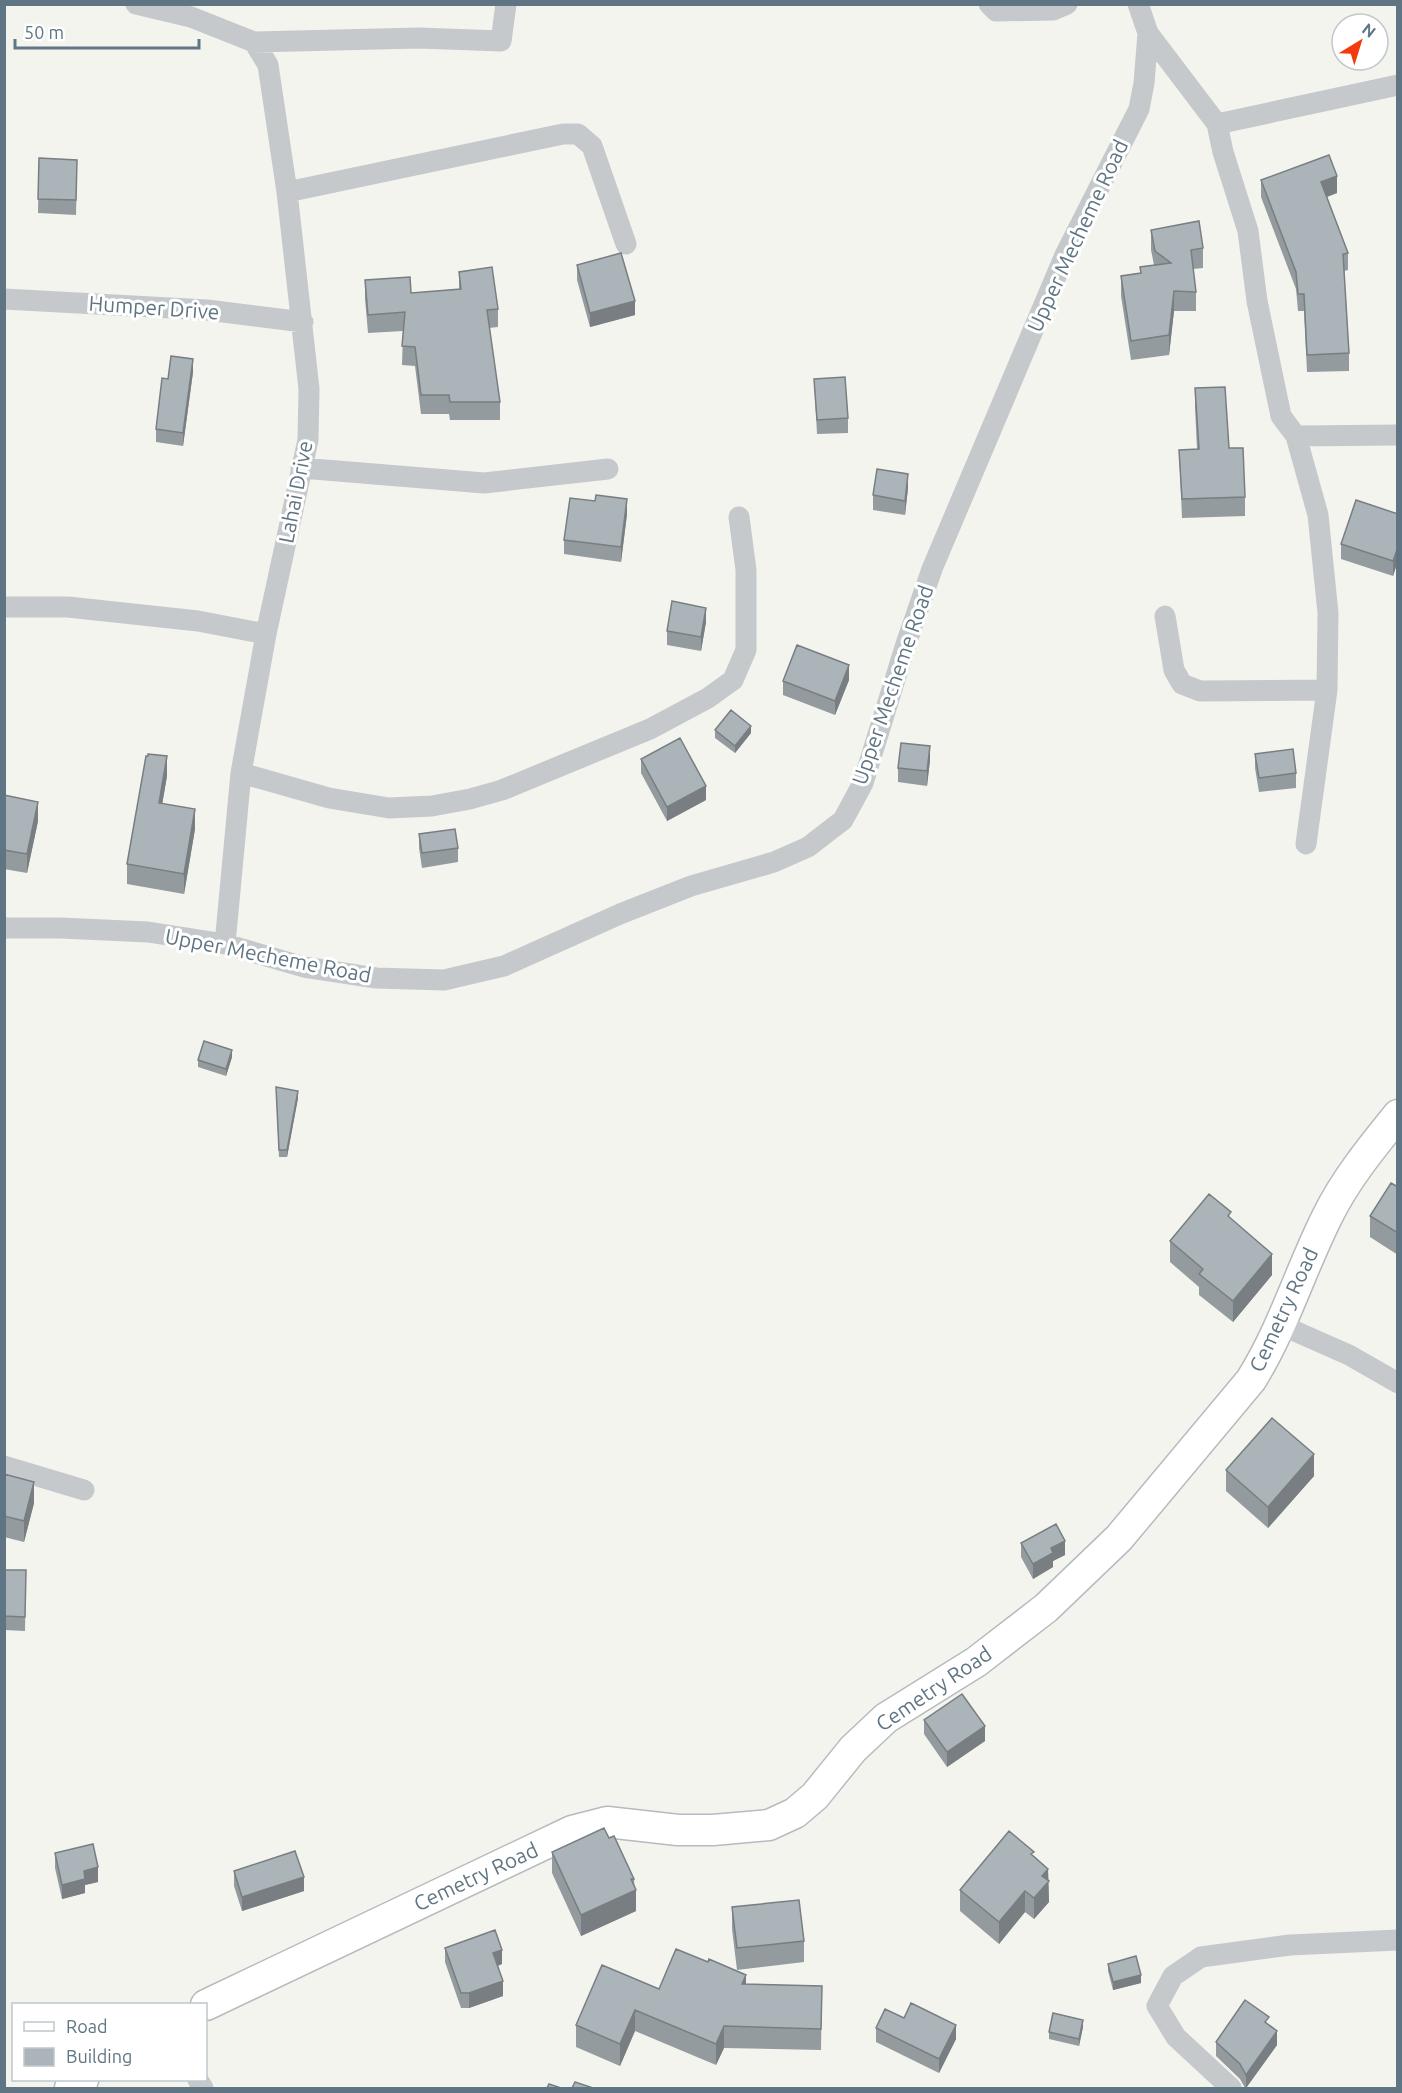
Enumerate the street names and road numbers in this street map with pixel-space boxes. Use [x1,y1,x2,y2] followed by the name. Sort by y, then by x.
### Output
[1022,136,1132,336] street label: Upper Mecheme Road
[88,290,220,324] street label: Humper Drive
[273,439,317,545] street label: Lahai Drive
[847,582,937,788] street label: Upper Mecheme Road
[163,923,373,987] street label: Upper Mecheme Road
[1244,1244,1322,1375] street label: Cemetry Road
[871,1641,996,1736] street label: Cemetry Road
[410,1837,541,1915] street label: Cemetry Road

